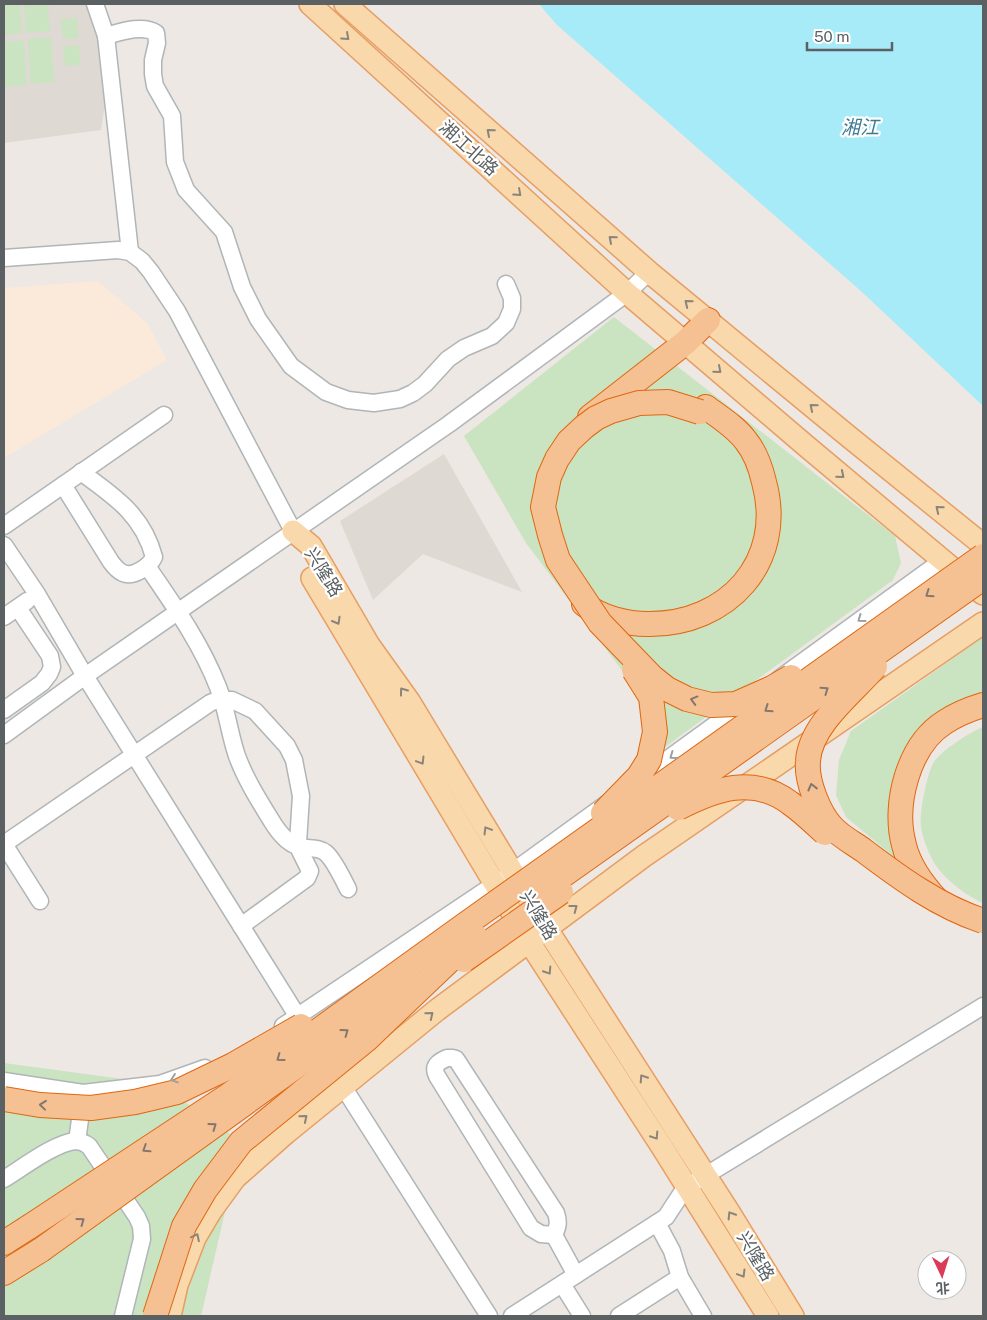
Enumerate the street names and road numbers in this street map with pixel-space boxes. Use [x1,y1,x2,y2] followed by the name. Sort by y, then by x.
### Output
[435,116,503,180] street label: 湘江北路
[301,544,347,600] street label: 兴隆路
[516,886,562,944] street label: 兴隆路
[733,1227,779,1285] street label: 兴隆路

